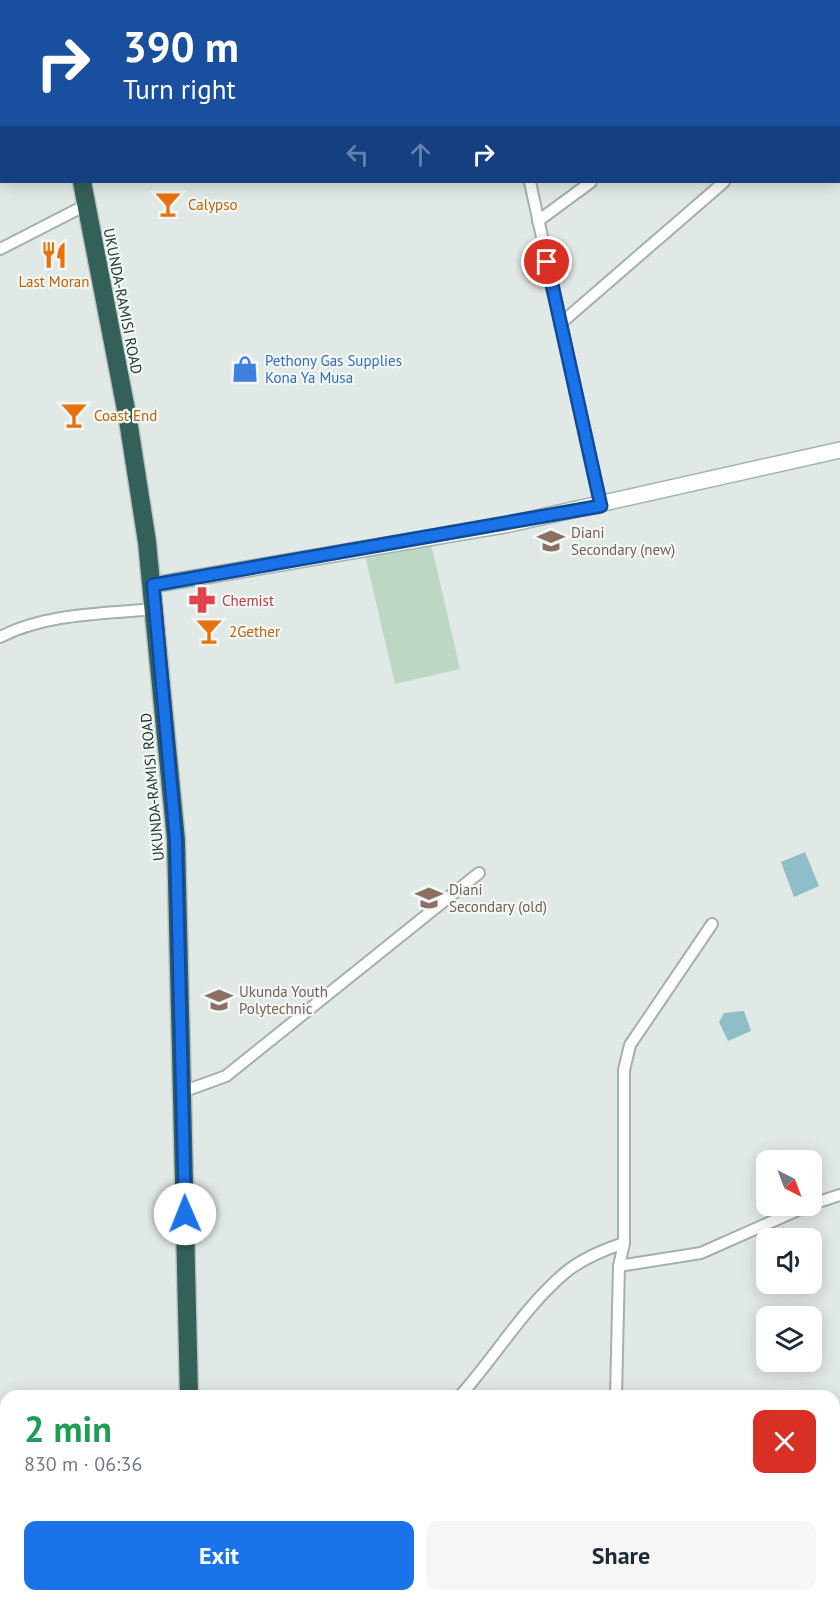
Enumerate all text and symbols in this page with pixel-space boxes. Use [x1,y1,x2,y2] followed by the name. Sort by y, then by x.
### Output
[123,19,239,74] text: 390 m
[24,24,102,102] icon: right
[123,72,236,106] text: Turn right
[341,138,374,171] icon: left
[404,138,437,171] icon: ahead
[467,138,500,171] icon: right
[153,189,183,219] bar icon: Calypso
[188,195,238,214] place label: Calypso
[100,226,146,376] street label: UKUNDA-RAMISI ROAD
[521,236,572,287] pin
[39,240,69,270] restaurant icon: Last Moran
[530,245,563,278] icon: arrive
[19,272,89,291] place label: Last Moran
[265,351,402,387] place label: Pethony Gas Supplies Kona Ya Musa
[230,354,260,384] shop icon: Pethony Gas Supplies Kona Ya Musa
[59,400,89,430] bar icon: Coast End
[94,406,157,425] place label: Coast End
[571,523,675,559] place label: Diani Secondary (new)
[536,526,566,556] school or university icon: Diani Secondary (new)
[187,585,217,615] pharmacy icon: Chemist
[222,591,274,610] place label: Chemist
[194,616,224,646] bar icon: 2Gether
[229,622,280,641] place label: 2Gether
[136,712,168,862] street label: UKUNDA-RAMISI ROAD
[449,880,547,916] place label: Diani Secondary (old)
[414,883,444,913] school or university icon: Diani Secondary (old)
[239,982,328,1018] place label: Ukunda Youth Polytechnic
[204,985,234,1015] school or university icon: Ukunda Youth Polytechnic
[756,1150,822,1216] north arrow
[756,1150,822,1372] map controls
[153,1182,217,1246] position arrow
[756,1228,822,1294] button: sound
[756,1306,822,1372] button: layers
[24,1405,112,1452] text: 2 min
[753,1410,816,1473] button: close
[24,1451,142,1477] text: 830 m · 06:36
[24,1521,414,1590] button: Exit
[426,1521,816,1590] button: Share

